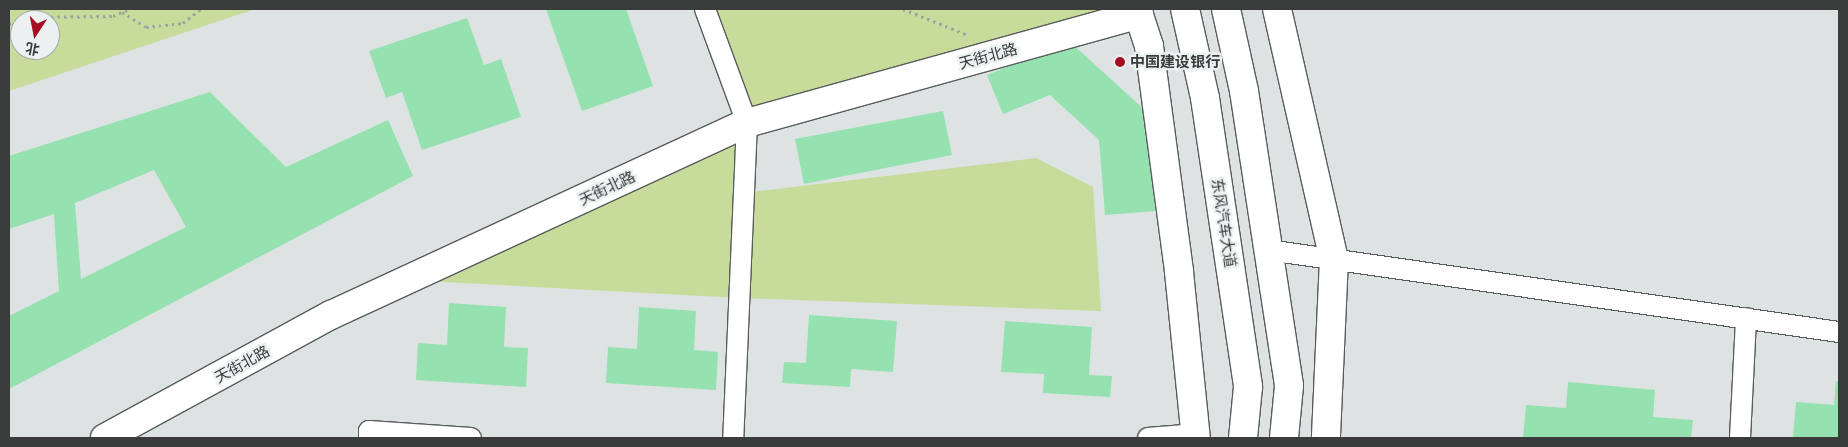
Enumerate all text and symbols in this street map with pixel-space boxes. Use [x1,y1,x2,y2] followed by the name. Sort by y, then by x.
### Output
[10,10,60,60] north arrow
[24,40,41,58] text: 北
[957,40,1019,72] street label: 天街北路
[1130,53,1220,71] place label: 中国建设银行
[1114,56,1126,68] marker: 中国建设银行
[576,167,638,209] street label: 天街北路
[1208,177,1240,269] street label: 东风汽车大道
[211,342,273,386] street label: 天街北路

